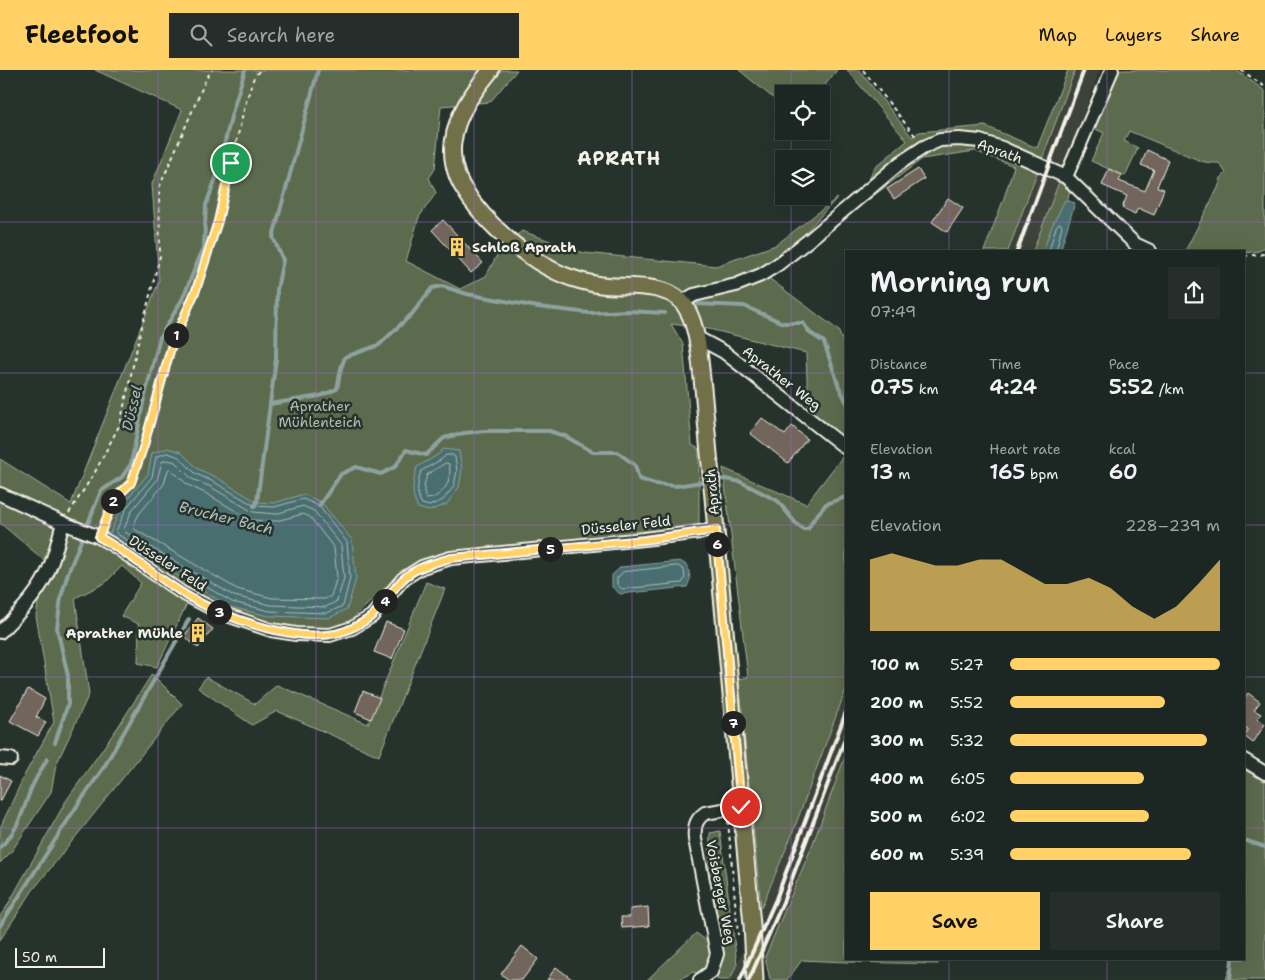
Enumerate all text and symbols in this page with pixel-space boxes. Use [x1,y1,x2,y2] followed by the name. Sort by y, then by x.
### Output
[169,13,519,58] search box
[25,19,139,51] text: Fleetfoot
[187,21,215,49] icon: search
[227,23,335,48] text: Search here
[1039,23,1077,47] text: Map
[1105,23,1162,47] text: Layers
[1190,23,1240,47] text: Share
[775,85,830,205] map controls
[775,85,830,140] button: locate
[975,135,1025,167] street label: Aprath
[210,142,252,184] pin
[577,146,661,171] district label: APRATH
[217,149,245,177] icon: arrive
[775,150,830,205] button: layers
[446,236,468,258] building icon: Schloß Aprath
[472,238,576,256] place label: Schloß Aprath
[870,263,1050,301] text: Morning run
[1168,267,1220,319] button: share
[870,301,916,322] text: 07:49
[164,322,188,348] pin: 1
[173,326,180,344] text: 1
[739,342,825,414] street label: Aprather Weg
[870,355,927,373] text: Distance
[989,355,1021,373] text: Time
[1109,355,1139,373] text: Pace
[870,373,914,401] text: 0.75
[989,373,1037,401] text: 4:24
[1109,373,1154,401] text: 5:52
[914,380,938,398] text: km
[1154,380,1184,398] text: /km
[117,383,147,433] water label: Düssel
[278,397,362,431] park label: Aprather Mühlenteich
[870,440,933,458] text: Elevation
[989,440,1061,458] text: Heart rate
[1109,440,1136,458] text: kcal
[870,458,893,486] text: 13
[989,458,1025,486] text: 165
[1109,458,1138,486] text: 60
[893,465,910,483] text: m
[1025,465,1058,483] text: bpm
[701,468,723,516] street label: Aprath
[100,488,126,514] pin: 2
[109,492,118,510] text: 2
[177,497,275,539] water label: Brucher Bach
[581,511,672,539] street label: Düsseler Feld
[870,515,942,536] text: Elevation
[1125,515,1220,536] text: 228–239 m
[126,531,211,595] street label: Düsseler Feld
[704,532,730,556] pin: 6
[713,535,722,553] text: 6
[538,536,562,562] pin: 5
[546,540,555,558] text: 5
[372,588,398,614] pin: 4
[381,592,390,610] text: 4
[206,600,232,624] pin: 3
[215,603,224,621] text: 3
[187,622,209,644] building icon: Aprather Mühle
[66,624,183,642] place label: Aprather Mühle
[870,654,919,675] text: 100 m
[950,654,984,675] text: 5:27
[870,692,923,713] text: 200 m
[950,692,983,713] text: 5:52
[720,710,746,736] pin: 7
[729,714,738,732] text: 7
[870,730,924,751] text: 300 m
[950,730,984,751] text: 5:32
[870,768,924,789] text: 400 m
[950,768,985,789] text: 6:05
[720,786,762,828] pin
[727,793,755,821] icon: check
[870,806,922,827] text: 500 m
[950,806,986,827] text: 6:02
[702,838,740,946] street label: Voisberger Weg
[870,844,924,865] text: 600 m
[950,844,984,865] text: 5:39
[870,892,1040,950] button: Save
[1050,892,1220,950] button: Share
[15,945,105,968] scale bar
[22,948,57,966] text: 50 m

